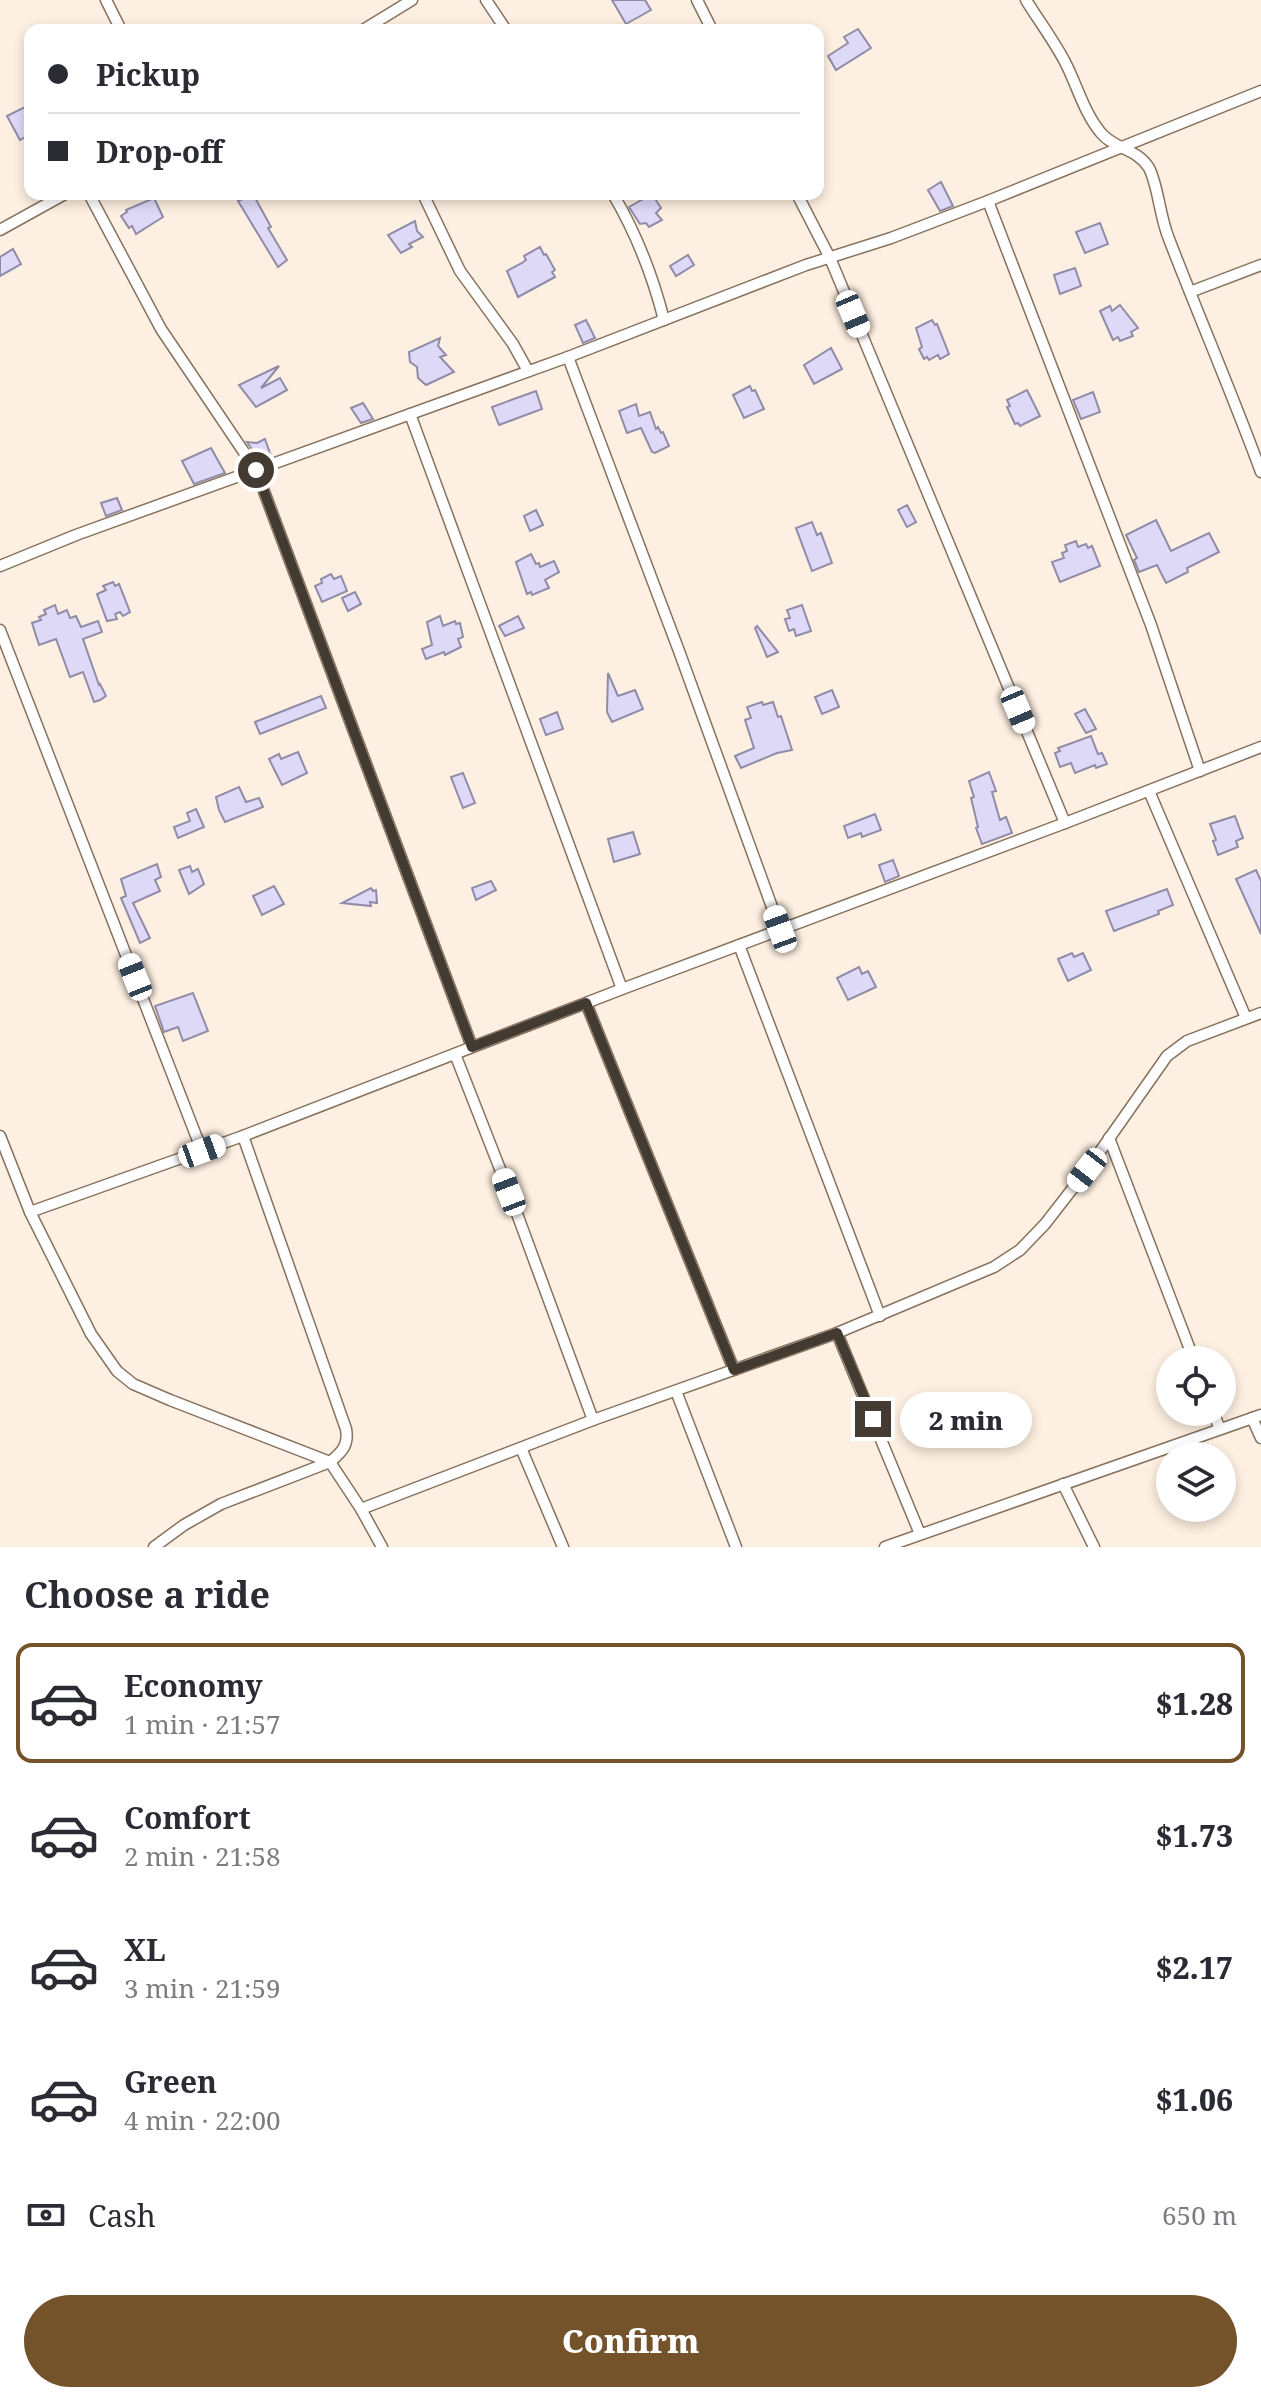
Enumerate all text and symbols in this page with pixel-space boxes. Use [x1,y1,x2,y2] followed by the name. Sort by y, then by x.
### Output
[96,54,200,95] text: Pickup
[96,131,223,172] text: Drop-off
[833,287,873,341] car
[238,452,274,488] route start
[998,683,1038,737] car
[761,902,799,956] car
[115,950,155,1004] car
[175,1132,229,1170] car
[1063,1144,1111,1196] car
[489,1165,529,1219] car
[1156,1346,1236,1522] map controls
[1156,1346,1236,1426] button: locate
[901,1391,1033,1447] callout: 2 min
[855,1401,891,1437] route end
[929,1402,1003,1438] text: 2 min
[1156,1442,1236,1522] button: layers
[24,1570,270,1619] text: Choose a ride
[124,1665,263,1706] text: Economy
[28,1667,100,1739] icon: car
[1156,1683,1233,1724] text: $1.28
[124,1706,281,1742] text: 1 min · 21:57
[124,1797,251,1838] text: Comfort
[28,1799,100,1871] icon: car
[1156,1815,1233,1856] text: $1.73
[124,1838,281,1874] text: 2 min · 21:58
[124,1929,166,1970] text: XL
[28,1931,100,2003] icon: car
[1156,1947,1233,1988] text: $2.17
[124,1970,281,2006] text: 3 min · 21:59
[124,2061,217,2102] text: Green
[28,2063,100,2135] icon: car
[1156,2079,1233,2120] text: $1.06
[124,2102,281,2138] text: 4 min · 22:00
[24,2193,68,2237] icon: cash
[88,2195,156,2236] text: Cash
[1162,2197,1237,2233] text: 650 m
[24,2295,1237,2387] button: Confirm

